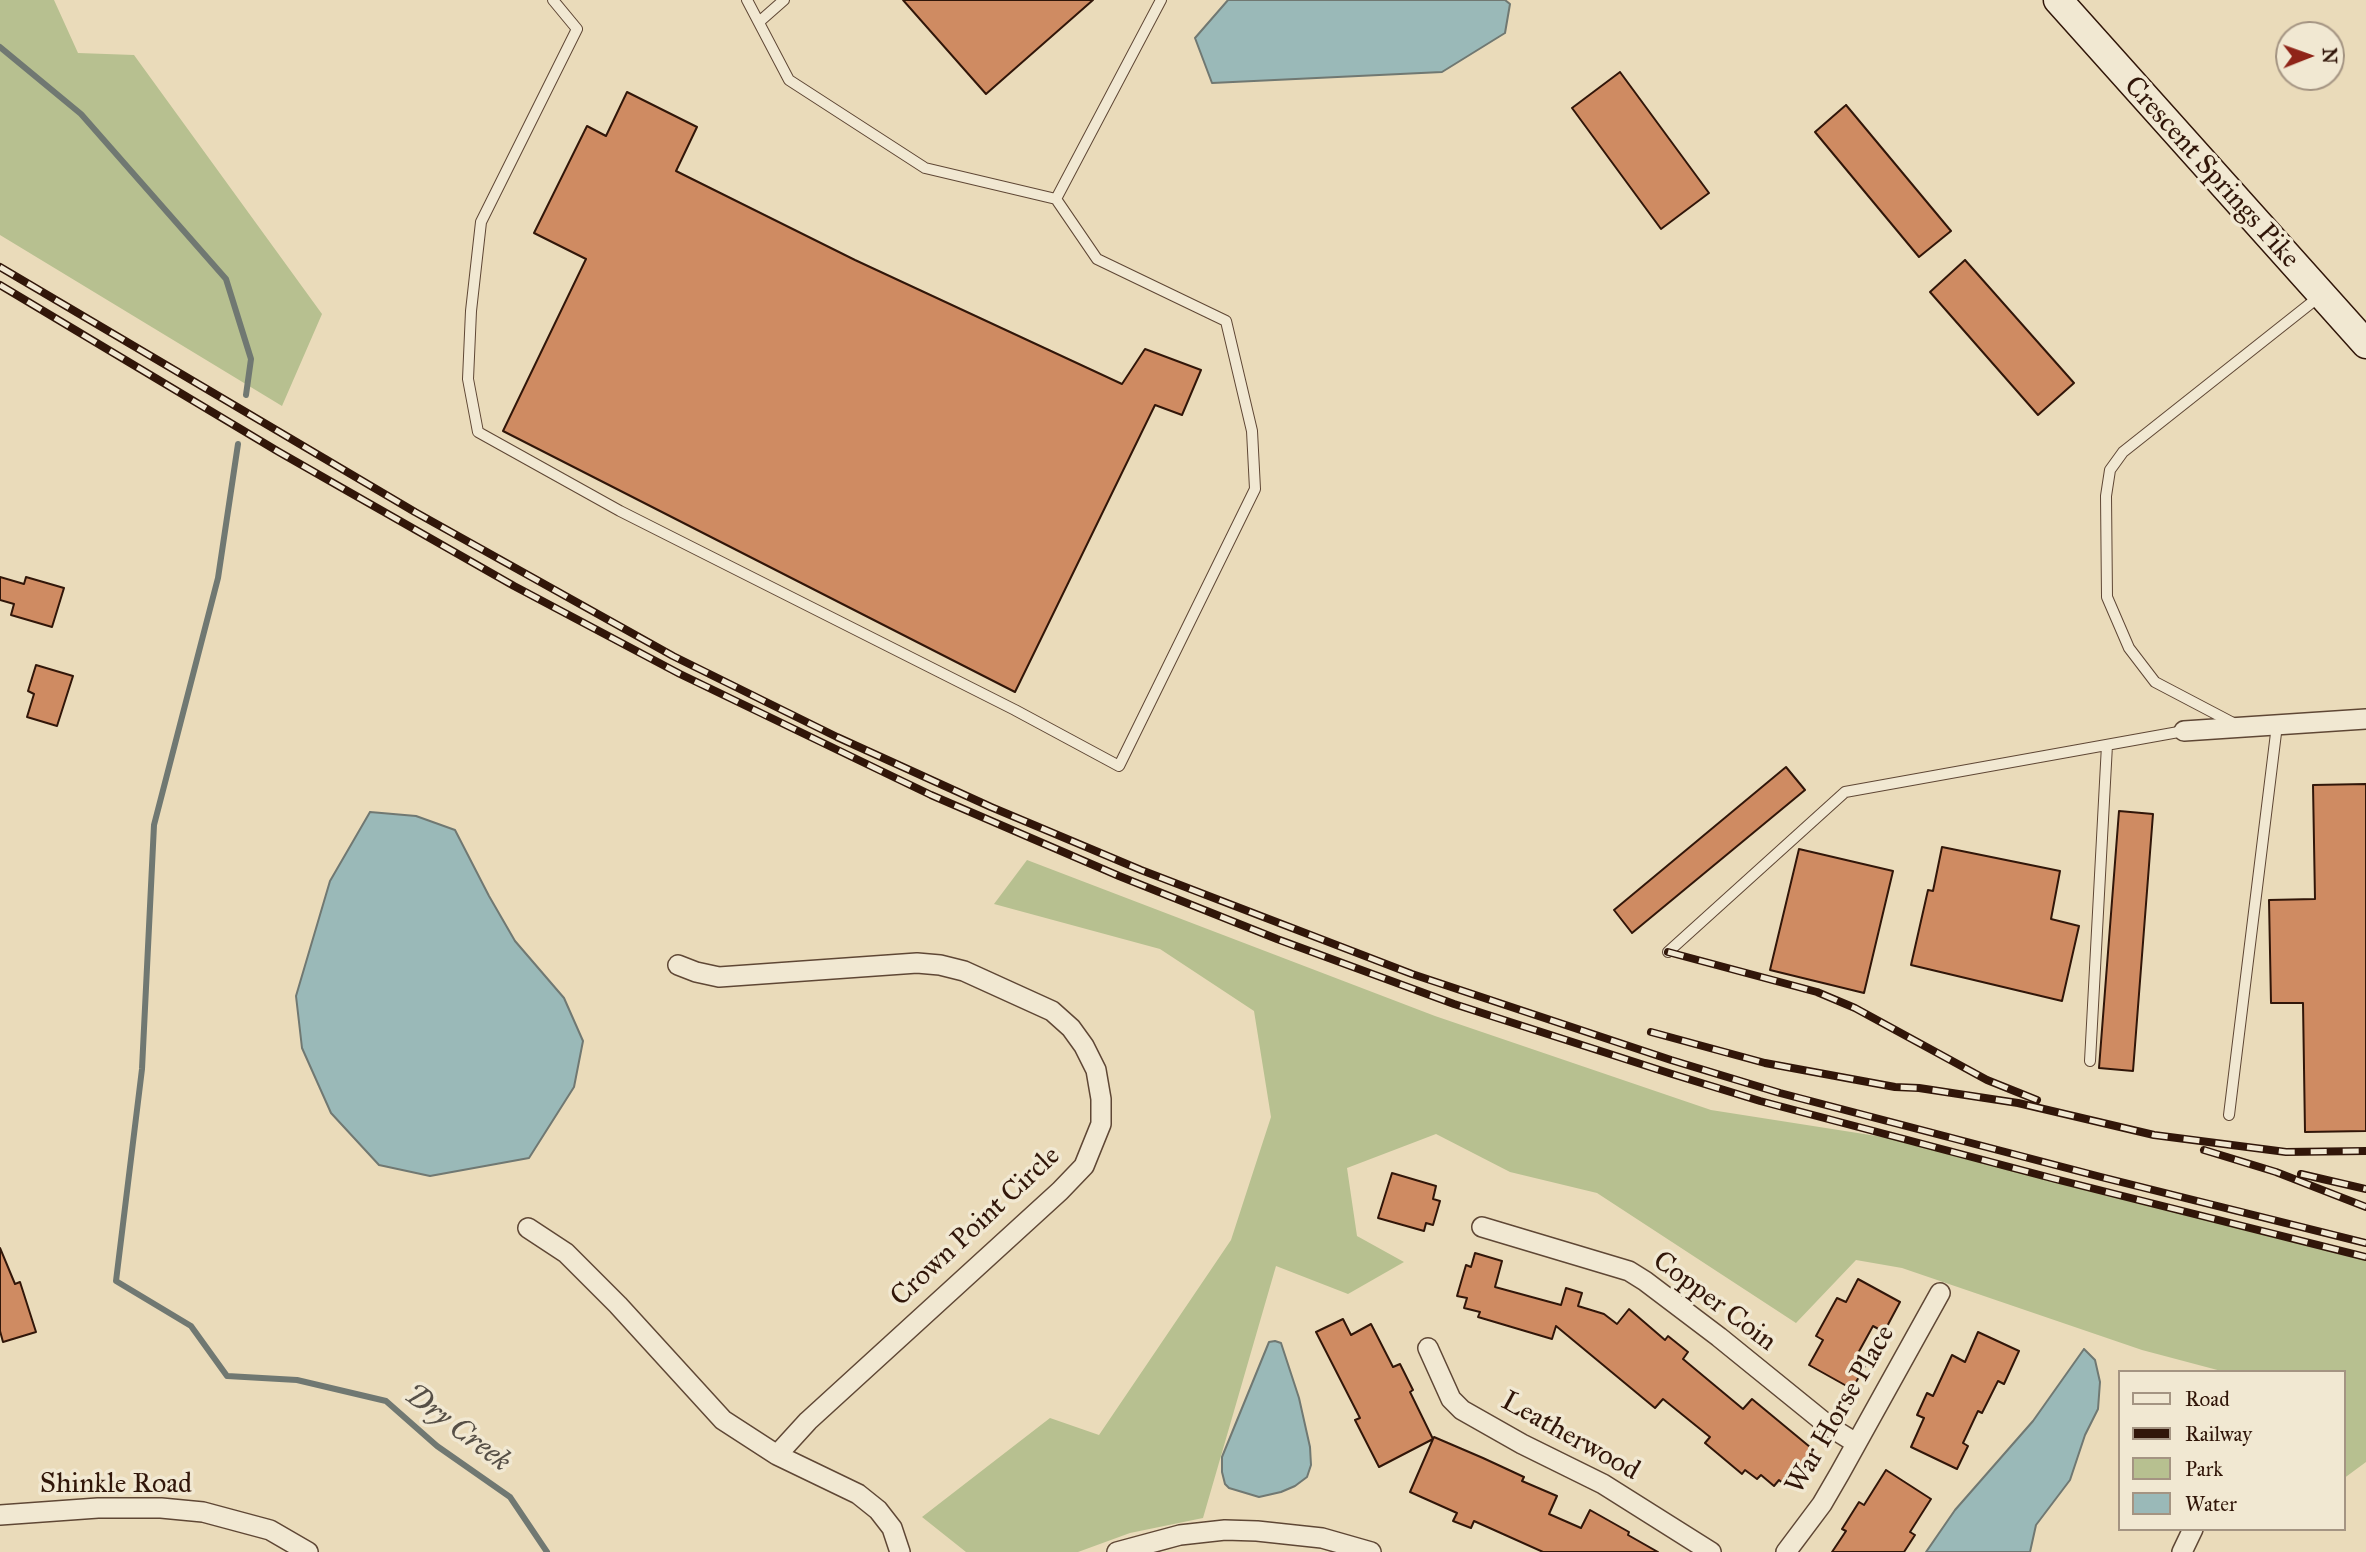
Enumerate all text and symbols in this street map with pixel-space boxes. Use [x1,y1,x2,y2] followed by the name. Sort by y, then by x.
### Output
[2275,21,2345,91] north arrow
[2318,47,2341,64] text: N
[2116,70,2306,276] street label: Crescent Springs Pike
[884,1140,1068,1314] street label: Crown Point Circle
[1646,1245,1782,1359] street label: Copper Coin
[1779,1320,1903,1500] street label: War Horse Place
[2118,1370,2345,1531] legend
[397,1377,517,1481] water label: Dry Creek
[1495,1385,1645,1489] street label: Leatherwood
[2185,1386,2230,1412] text: Road
[2185,1421,2252,1447] text: Railway
[2185,1456,2223,1482] text: Park
[40,1468,192,1502] street label: Shinkle Road
[2185,1491,2237,1517] text: Water

